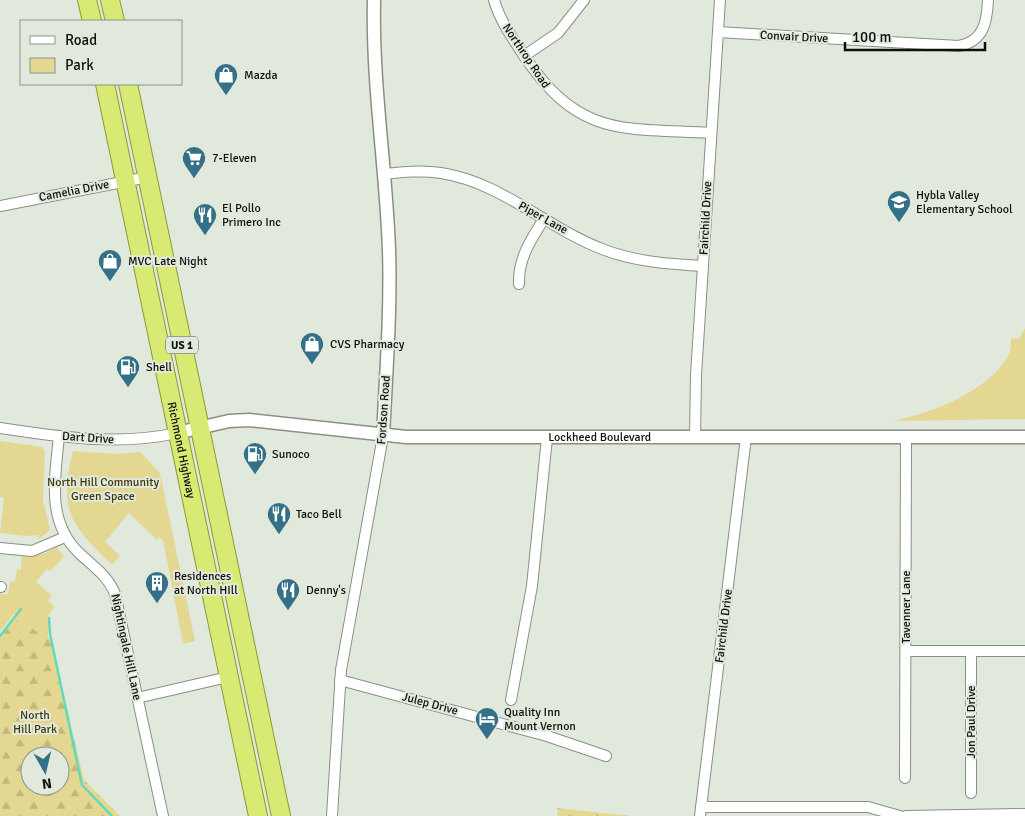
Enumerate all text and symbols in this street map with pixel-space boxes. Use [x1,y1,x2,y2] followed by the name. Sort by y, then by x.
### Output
[20,20,182,85] legend
[845,20,985,52] scale bar
[499,21,553,91] street label: Northrop Road
[759,28,829,46] street label: Convair Drive
[852,28,892,46] text: 100 m
[65,31,97,49] text: Road
[65,56,94,74] text: Park
[213,62,239,96] shop icon: Mazda
[244,68,278,83] place label: Mazda
[181,145,207,179] supermarket icon: 7-Eleven
[212,151,257,166] place label: 7-Eleven
[38,177,110,205] street label: Camelia Drive
[697,181,715,255] street label: Fairchild Drive
[916,188,1013,217] place label: Hybla Valley Elementary School
[886,189,912,223] school or university icon: Hybla Valley Elementary School
[516,198,570,238] street label: Piper Lane
[222,201,281,230] place label: El Pollo Primero Inc
[192,202,218,236] restaurant icon: El Pollo Primero Inc
[97,248,123,282] shop icon: MVC Late Night
[128,254,207,269] place label: MVC Late Night
[299,331,325,365] shop icon: CVS Pharmacy
[166,336,198,354] road number: US 1
[330,337,405,352] place label: CVS Pharmacy
[115,354,141,388] fuel station icon: Shell
[146,360,173,375] place label: Shell
[374,375,394,445] street label: Fordson Road
[164,400,199,500] street label: Richmond Highway
[61,429,115,447] street label: Dart Drive
[548,430,651,445] street label: Lockheed Boulevard
[242,441,268,475] fuel station icon: Sunoco
[272,447,310,462] place label: Sunoco
[47,475,159,504] park label: North Hill Community Green Space
[266,501,292,535] restaurant icon: Taco Bell
[296,507,342,522] place label: Taco Bell
[174,569,238,598] place label: Residences at North HIll
[144,570,170,604] building icon: Residences at North HIll
[899,570,914,644] street label: Tavenner Lane
[275,577,301,611] restaurant icon: Denny's
[306,583,346,598] place label: Denny's
[712,588,736,664] street label: Fairchild Drive
[107,592,145,702] street label: Nightingale Hill Lane
[964,685,979,759] street label: Jon Paul Drive
[400,689,460,719] street label: Julep Drive
[504,705,576,734] place label: Quality Inn Mount Vernon
[474,706,500,740] hotel icon: Quality Inn Mount Vernon
[13,708,57,737] park label: North Hill Park
[20,746,70,796] north arrow
[41,774,53,792] text: N

